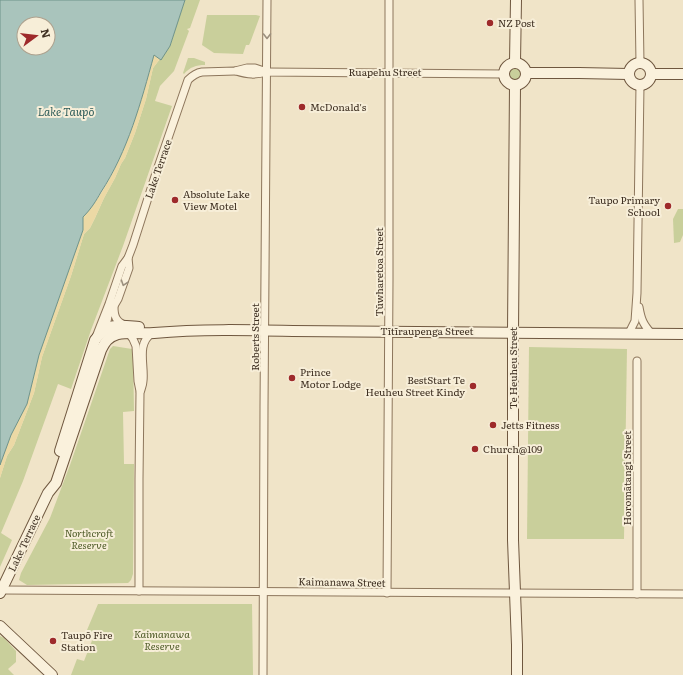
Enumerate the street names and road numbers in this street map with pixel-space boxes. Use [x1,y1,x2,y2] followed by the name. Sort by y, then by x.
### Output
[349,64,421,79] street label: Ruapehu Street
[140,137,175,200] street label: Lake Terrace
[371,227,386,317] street label: Tūwharetoa Street
[247,303,262,371] street label: Roberts Street
[380,323,474,338] street label: Tītīraupenga Street
[505,327,520,409] street label: Te Heuheu Street
[619,431,634,525] street label: Horomātangi Street
[4,512,43,574] street label: Lake Terrace
[298,573,386,590] street label: Kaimanawa Street

